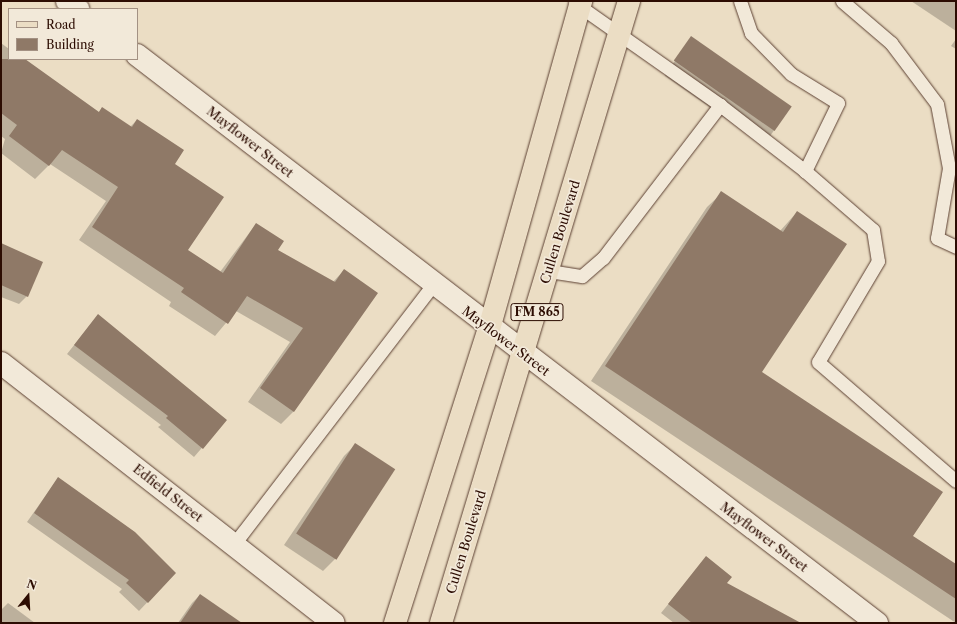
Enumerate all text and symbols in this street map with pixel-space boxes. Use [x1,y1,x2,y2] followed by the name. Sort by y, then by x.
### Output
[8,8,138,60] legend
[46,17,76,32] text: Road
[46,37,94,52] text: Building
[203,103,297,181] street label: Mayflower Street
[537,178,583,286] street label: Cullen Boulevard
[510,302,564,322] road number: FM 865
[459,303,553,379] street label: Mayflower Street
[130,461,206,525] street label: Edfield Street
[443,488,489,596] street label: Cullen Boulevard
[717,499,811,575] street label: Mayflower Street
[8,576,48,616] north arrow
[25,576,38,593] text: N

